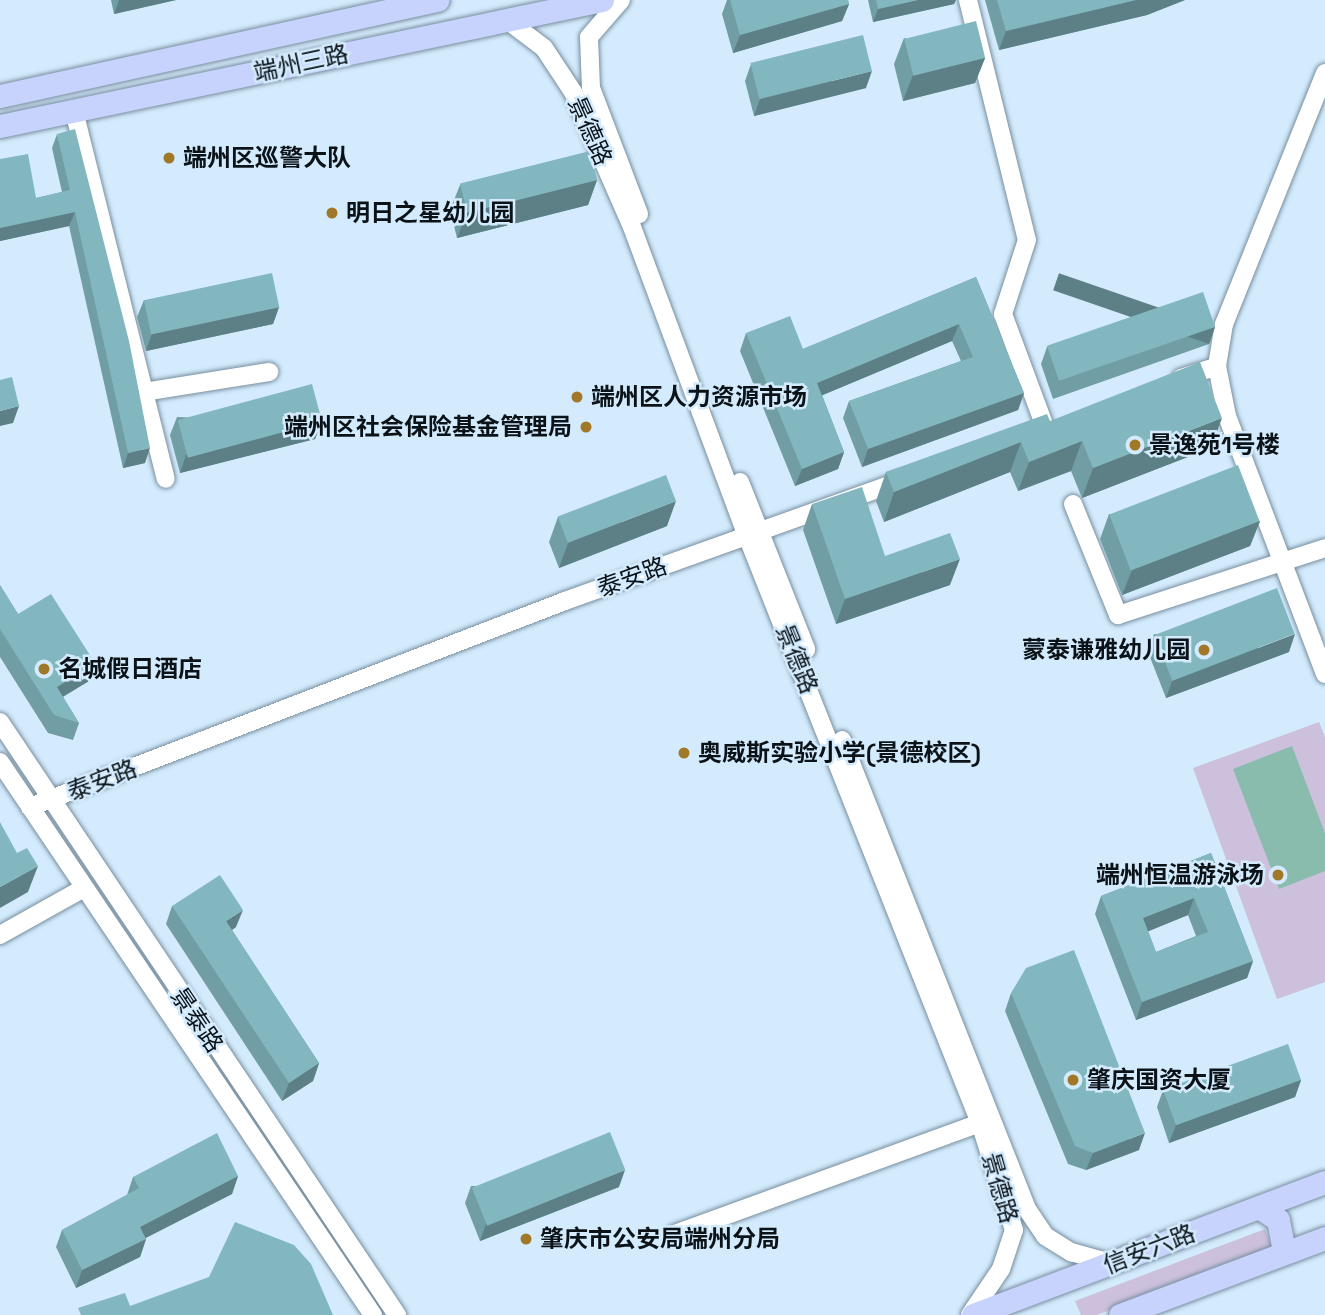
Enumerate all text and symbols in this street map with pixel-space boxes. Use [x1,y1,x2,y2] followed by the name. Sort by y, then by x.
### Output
[251,39,351,87] street label: 端州三路
[562,92,618,170] street label: 景德路
[183,144,351,172] place label: 端州区巡警大队
[161,150,177,166] marker: 端州区巡警大队
[346,199,514,227] place label: 明日之星幼儿园
[324,205,340,221] marker: 明日之星幼儿园
[591,383,807,411] place label: 端州区人力资源市场
[569,389,585,405] marker: 端州区人力资源市场
[284,413,572,441] place label: 端州区社会保险基金管理局
[578,419,594,435] marker: 端州区社会保险基金管理局
[1149,431,1280,459] place label: 景逸苑1号楼
[1127,437,1143,453] marker: 景逸苑1号楼
[593,551,671,603] street label: 泰安路
[770,620,824,698] street label: 景德路
[1022,636,1190,664] place label: 蒙泰谦雅幼儿园
[1196,642,1212,658] marker: 蒙泰谦雅幼儿园
[58,655,202,683] place label: 名城假日酒店
[36,661,52,677] marker: 名城假日酒店
[698,739,981,767] place label: 奥威斯实验小学(景德校区)
[676,745,692,761] marker: 奥威斯实验小学(景德校区)
[63,754,141,806] street label: 泰安路
[1096,861,1264,889] place label: 端州恒温游泳场
[1270,867,1286,883] marker: 端州恒温游泳场
[165,982,229,1058] street label: 景泰路
[1087,1066,1231,1094] place label: 肇庆国资大厦
[1065,1072,1081,1088] marker: 肇庆国资大厦
[976,1149,1024,1227] street label: 景德路
[1099,1218,1199,1280] street label: 信安六路
[540,1225,780,1253] place label: 肇庆市公安局端州分局
[518,1231,534,1247] marker: 肇庆市公安局端州分局

